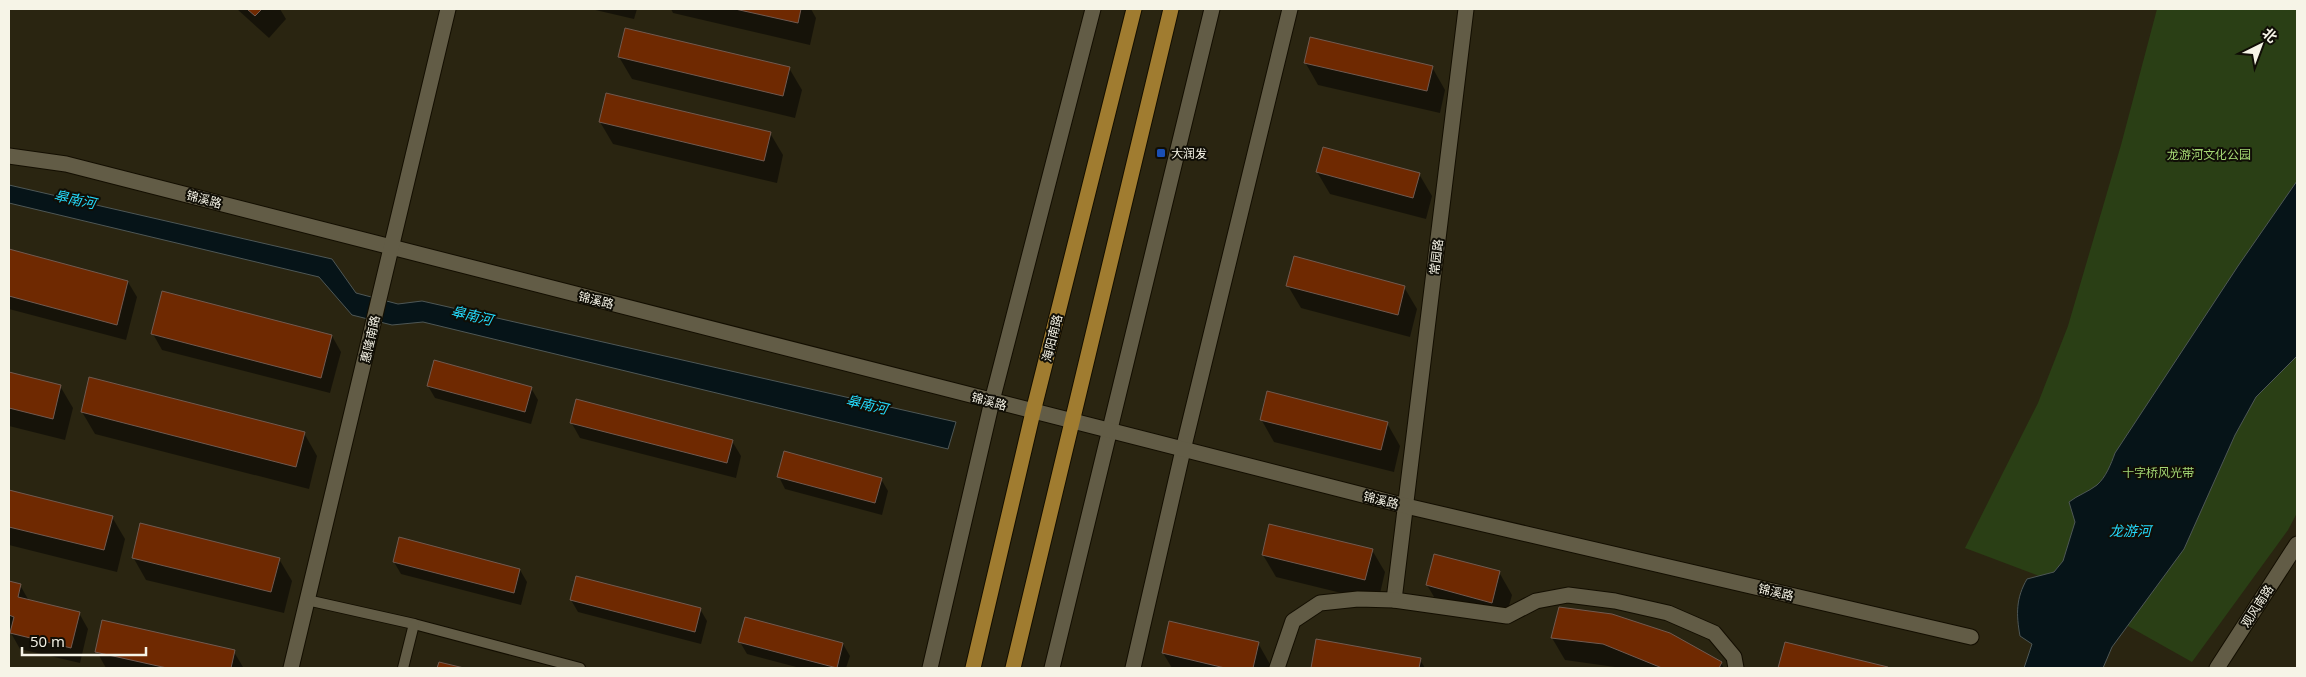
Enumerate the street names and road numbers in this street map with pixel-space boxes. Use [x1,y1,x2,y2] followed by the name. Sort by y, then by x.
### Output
[184,186,224,212] street label: 锦溪路
[1425,238,1447,276] street label: 常园路
[576,287,616,313] street label: 锦溪路
[1038,313,1066,363] street label: 海阳南路
[356,314,384,364] street label: 惠隆南路
[969,388,1009,414] street label: 锦溪路
[1361,487,1401,513] street label: 锦溪路
[1757,580,1795,604] street label: 锦溪路
[2237,581,2277,631] street label: 观风南路

